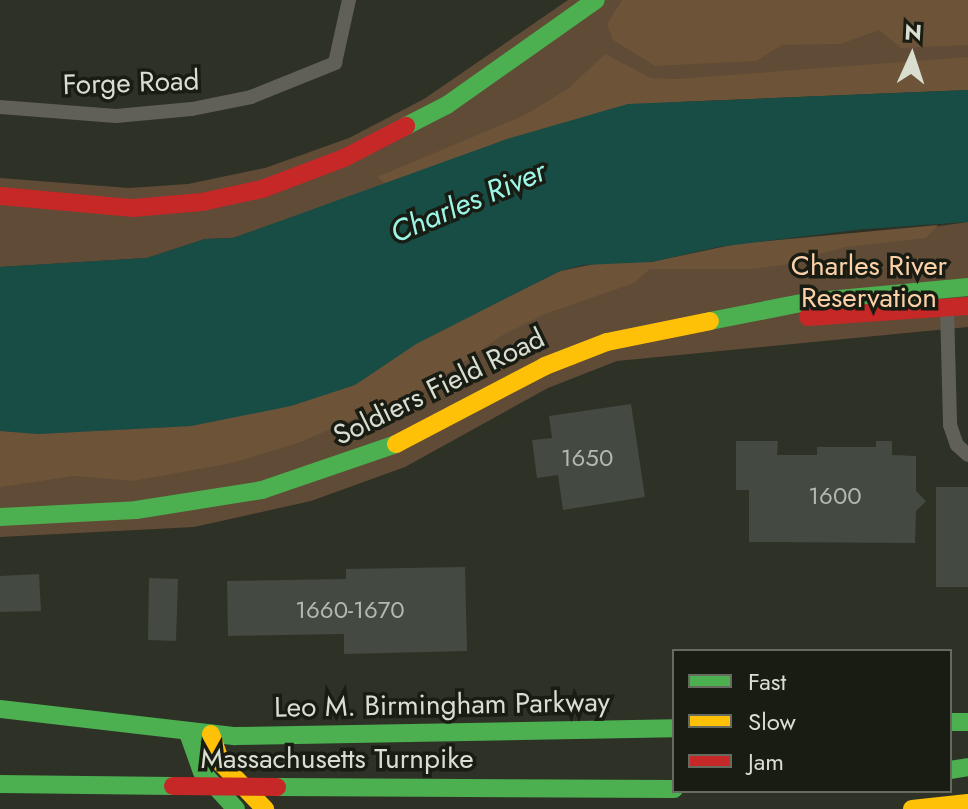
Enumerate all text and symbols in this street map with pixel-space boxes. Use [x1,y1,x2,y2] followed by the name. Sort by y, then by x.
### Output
[872,16,952,96] north arrow
[904,16,923,48] text: N
[62,64,200,102] street label: Forge Road
[385,153,551,251] water label: Charles River
[791,249,947,315] park label: Charles River Reservation
[328,321,550,453] street label: Soldiers Field Road
[561,444,613,472] house number: 1650
[808,482,862,510] house number: 1600
[295,596,405,624] house number: 1660-1670
[672,649,952,793] legend
[748,664,786,699] text: Fast
[274,685,610,725] street label: Leo M. Birmingham Parkway
[748,704,796,739] text: Slow
[200,742,474,776] street label: Massachusetts Turnpike
[748,744,784,779] text: Jam

